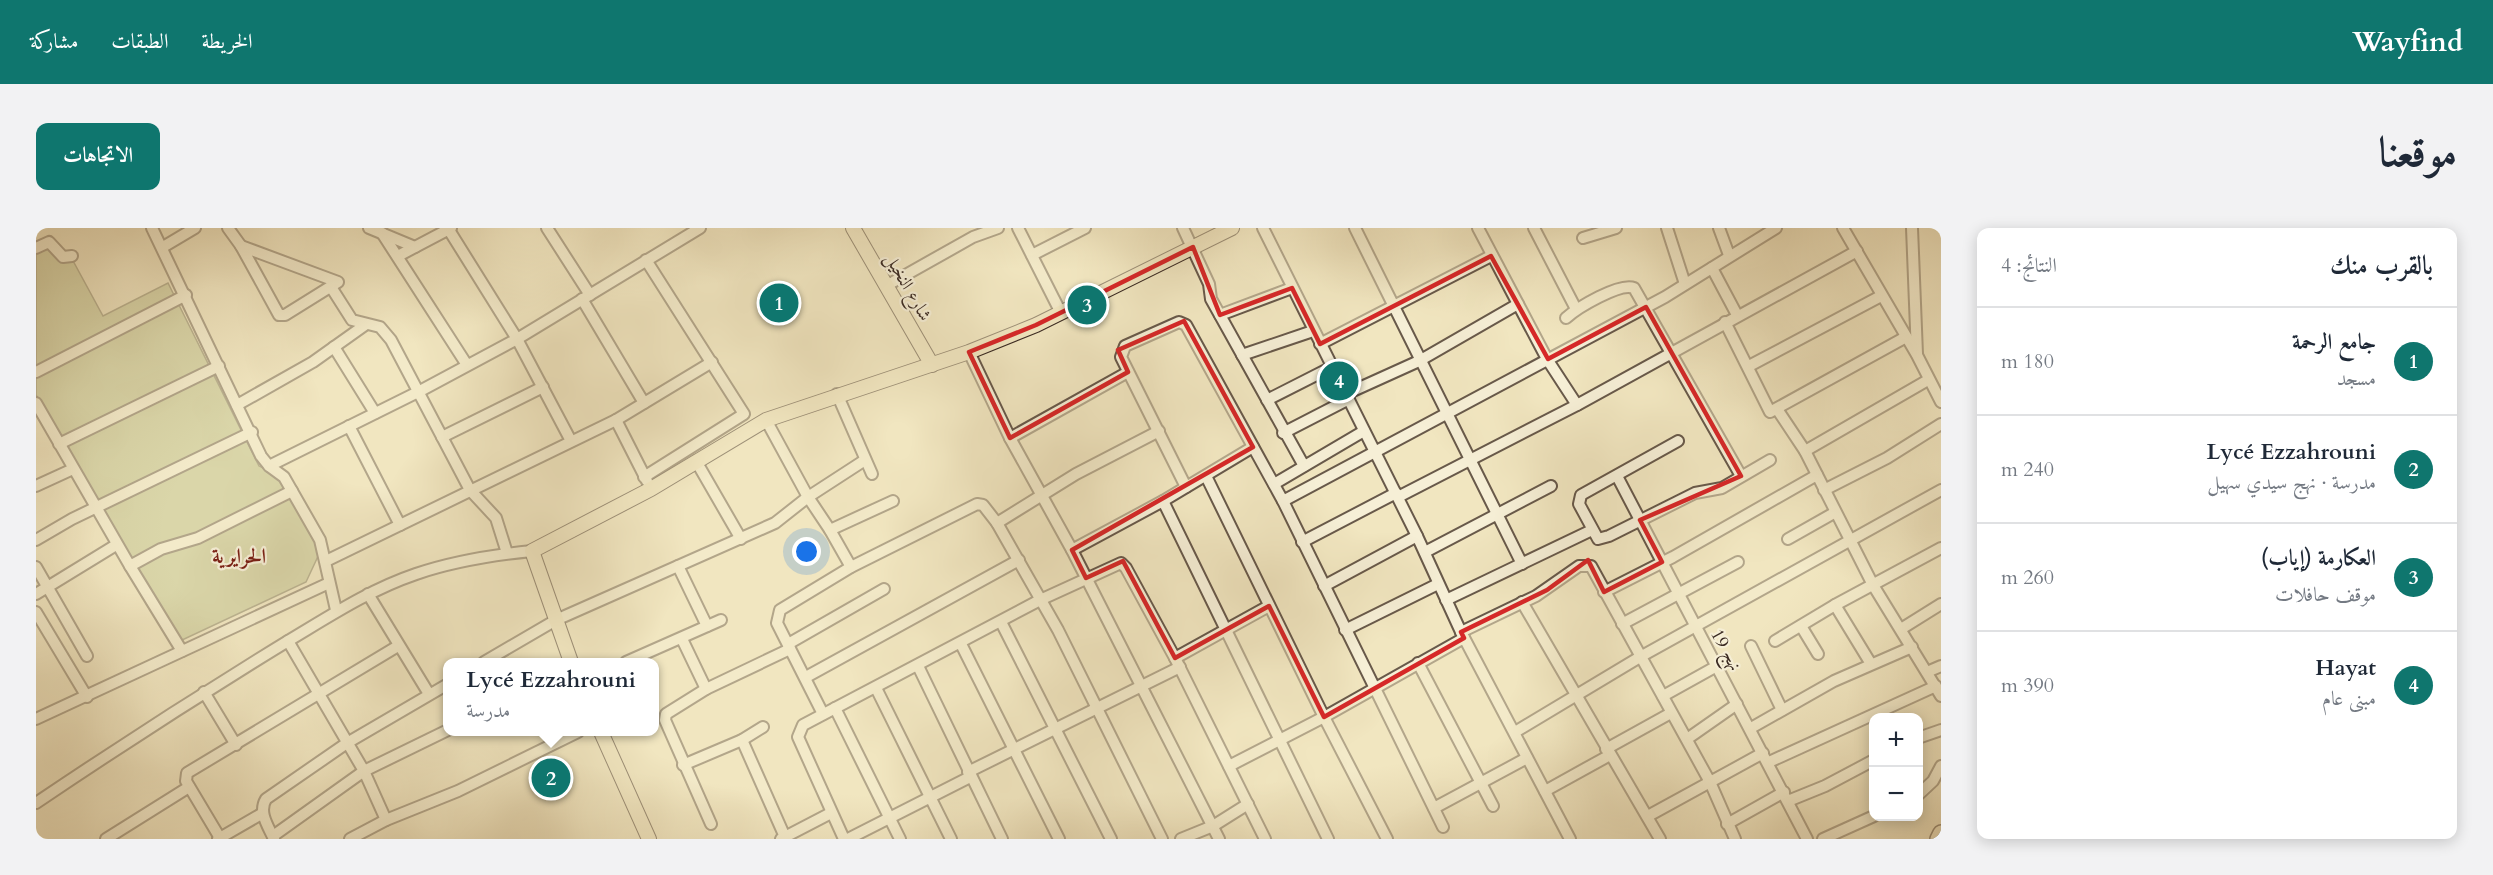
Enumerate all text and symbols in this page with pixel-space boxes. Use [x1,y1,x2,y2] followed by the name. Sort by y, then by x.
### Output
[2352,23,2463,61] text: Wayfind
[30,27,78,56] text: مشاركة
[111,27,168,56] text: الطبقات
[201,27,253,56] text: الخريطة
[36,123,160,190] button: الاتجاهات
[2379,124,2457,181] text: موقعنا
[877,248,937,327] street label: شارع النخيل
[2330,248,2433,283] text: بالقرب منك
[2001,252,2057,279] text: النتائج: 4
[760,280,798,326] pin: 1
[1068,282,1106,328] pin: 3
[2292,327,2376,357] text: جامع الرحمة
[2001,348,2054,375] text: 180 m
[2408,348,2419,375] text: 1
[1320,358,1358,404] pin: 4
[2337,365,2376,392] text: مسجد
[2206,437,2376,467] text: Lycé Ezzahrouni
[2001,456,2054,483] text: 240 m
[2408,456,2419,483] text: 2
[2207,469,2376,496] text: مدرسة · نهج سيدي سهيل
[792,537,821,566] your location
[212,542,266,571] district label: الحرايرية
[2261,543,2376,573] text: العكارمة (إياب)
[2001,564,2054,591] text: 260 m
[2408,564,2419,591] text: 3
[2275,581,2376,608] text: موقف حافلات
[1702,625,1748,677] street label: نهج 19
[2315,653,2376,683] text: Hayat
[443,658,659,736] popup
[466,665,636,695] text: Lycé Ezzahrouni
[2001,672,2054,699] text: 390 m
[2408,672,2419,699] text: 4
[2322,685,2376,712] text: مبنى عام
[466,697,510,724] text: مدرسة
[1869,713,1923,821] map controls
[1869,713,1923,767] button: +
[532,756,570,800] pin: 2
[1869,767,1923,821] button: −

